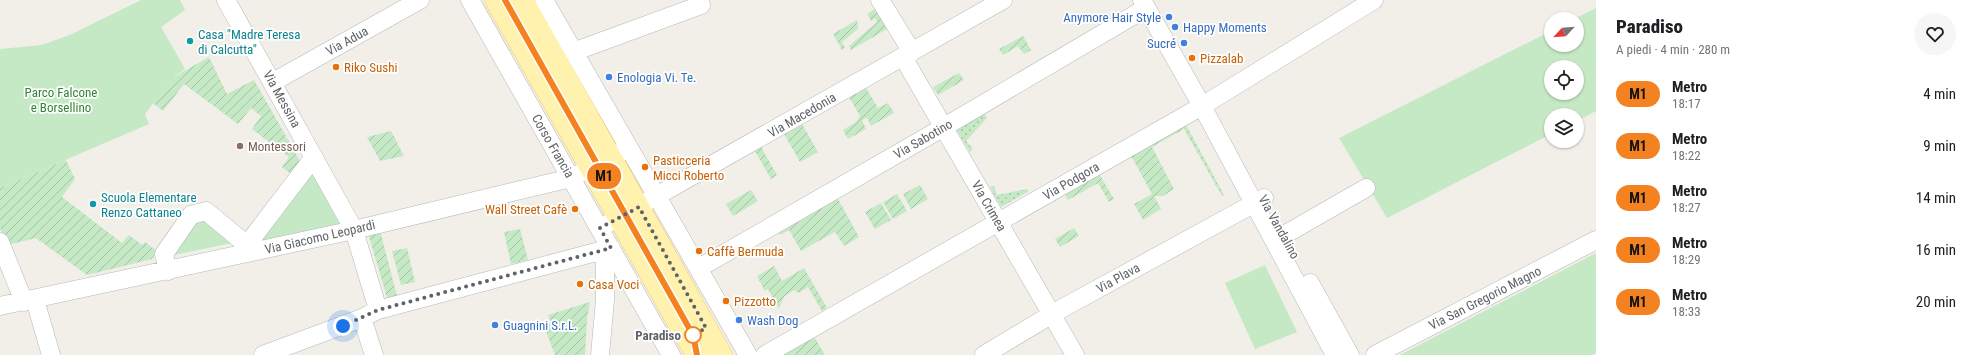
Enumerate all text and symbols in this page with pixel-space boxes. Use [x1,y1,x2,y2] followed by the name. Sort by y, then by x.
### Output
[1063,10,1161,25] place label: Anymore Hair Style
[1164,12,1174,22] marker: Anymore Hair Style
[1544,12,1584,52] north arrow
[1544,12,1584,148] map controls
[1914,13,1956,55] button: heart
[1616,15,1683,38] text: Paradiso
[1183,20,1267,35] place label: Happy Moments
[1170,22,1180,32] marker: Happy Moments
[323,23,371,59] street label: Via Adua
[198,27,300,57] place label: Casa "Madre Teresa di Calcutta"
[185,36,195,46] marker: Casa "Madre Teresa di Calcutta"
[1147,36,1176,51] place label: Sucré
[1179,38,1189,48] marker: Sucré
[1616,42,1730,57] text: A piedi · 4 min · 280 m
[1200,51,1243,66] place label: Pizzalab
[1187,53,1197,63] marker: Pizzalab
[344,60,397,75] place label: Riko Sushi
[1544,60,1584,100] button: locate
[331,62,341,72] marker: Riko Sushi
[260,68,304,130] street label: Via Messina
[617,70,697,85] place label: Enologia Vi. Te.
[604,72,614,82] marker: Enologia Vi. Te.
[1672,78,1707,96] text: Metro
[25,85,97,115] park label: Parco Falcone e Borsellino
[1923,85,1956,103] text: 4 min
[1629,86,1647,102] text: M1
[765,89,839,141] street label: Via Macedonia
[1672,96,1701,111] text: 18:17
[1544,108,1584,148] button: layers
[529,112,577,180] street label: Corso Francia
[891,116,955,162] street label: Via Sabotino
[1672,130,1707,148] text: Metro
[1923,137,1956,155] text: 9 min
[1629,138,1647,154] text: M1
[248,139,306,154] place label: Montessori
[235,141,245,151] marker: Montessori
[1672,148,1701,163] text: 18:22
[653,153,724,183] place label: Pasticceria Micci Roberto
[1040,159,1102,203] street label: Via Podgora
[640,162,650,172] marker: Pasticceria Micci Roberto
[586,163,622,189] line badge: M1
[595,168,613,184] text: M1
[969,178,1009,234] street label: Via Crimea
[1672,182,1707,200] text: Metro
[1916,189,1956,207] text: 14 min
[101,190,196,220] place label: Scuola Elementare Renzo Cattaneo
[1629,190,1647,206] text: M1
[1255,193,1303,261] street label: Via Vandalino
[88,199,98,209] marker: Scuola Elementare Renzo Cattaneo
[1672,200,1701,215] text: 18:27
[485,202,567,217] place label: Wall Street Cafè
[570,204,580,214] marker: Wall Street Cafè
[263,217,377,257] street label: Via Giacomo Leopardi
[1672,234,1707,252] text: Metro
[1916,241,1956,259] text: 16 min
[1629,242,1647,258] text: M1
[707,244,784,259] place label: Caffè Bermuda
[694,246,704,256] marker: Caffè Bermuda
[1672,252,1701,267] text: 18:29
[1094,260,1142,296] street label: Via Plava
[1426,263,1544,333] street label: Via San Gregorio Magno
[588,277,639,292] place label: Casa Voci
[575,279,585,289] marker: Casa Voci
[1672,286,1707,304] text: Metro
[1916,293,1956,311] text: 20 min
[734,294,776,309] place label: Pizzotto
[1629,294,1647,310] text: M1
[721,296,731,306] marker: Pizzotto
[1672,304,1701,319] text: 18:33
[747,313,798,328] place label: Wash Dog
[734,315,744,325] marker: Wash Dog
[333,316,353,336] your location
[503,318,578,333] place label: Guagnini S.r.L.
[490,320,500,330] marker: Guagnini S.r.L.
[684,326,702,344] marker: Paradiso
[635,328,682,343] place label: Paradiso

